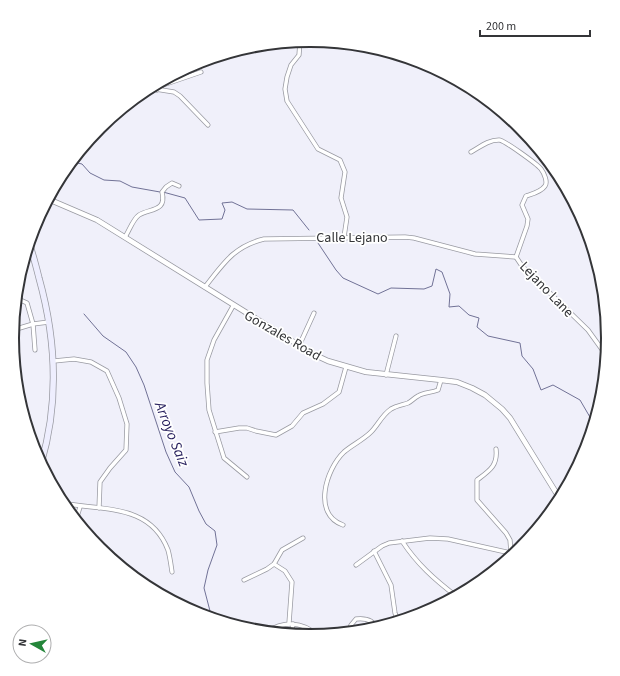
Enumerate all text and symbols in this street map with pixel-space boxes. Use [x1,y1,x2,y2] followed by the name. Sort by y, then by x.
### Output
[480,12,590,38] scale bar
[486,18,516,35] text: 200 m
[316,228,388,248] street label: Calle Lejano
[515,257,578,322] street label: Lejano Lane
[240,306,325,366] street label: Gonzales Road
[149,398,194,470] water label: Arroyo Saiz
[12,624,52,664] north arrow
[15,638,31,647] text: N

